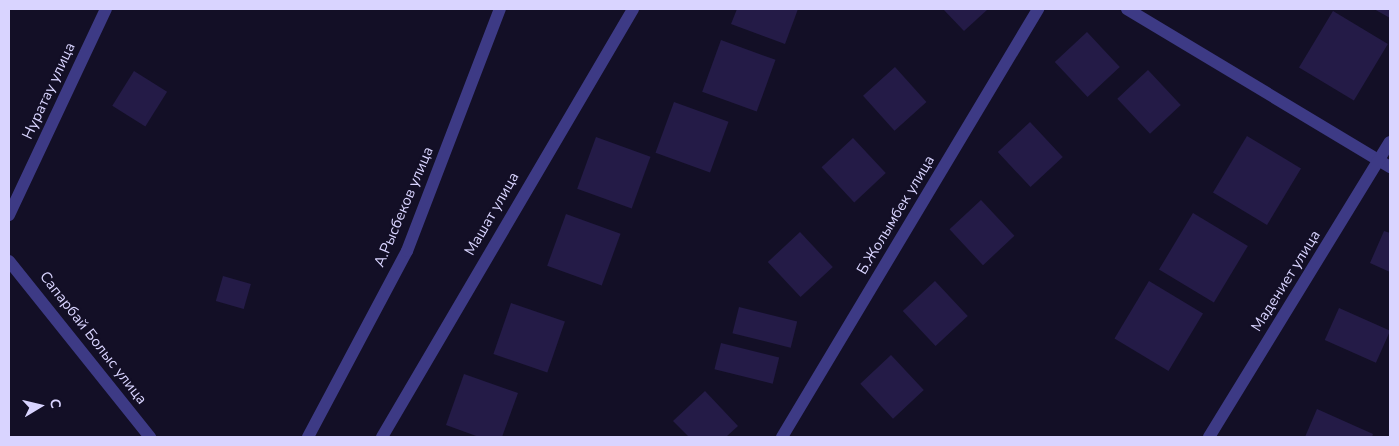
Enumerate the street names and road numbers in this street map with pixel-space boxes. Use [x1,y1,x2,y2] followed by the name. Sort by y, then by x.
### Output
[19,40,79,142] street label: Нуратау улица
[371,144,437,270] street label: А.Рысбеков улица
[853,152,939,278] street label: Б.Жолымбек улица
[461,169,523,259] street label: Машат улица
[1248,227,1324,335] street label: Мадениет улица
[36,268,150,408] street label: Сапарбай Болыс улица

